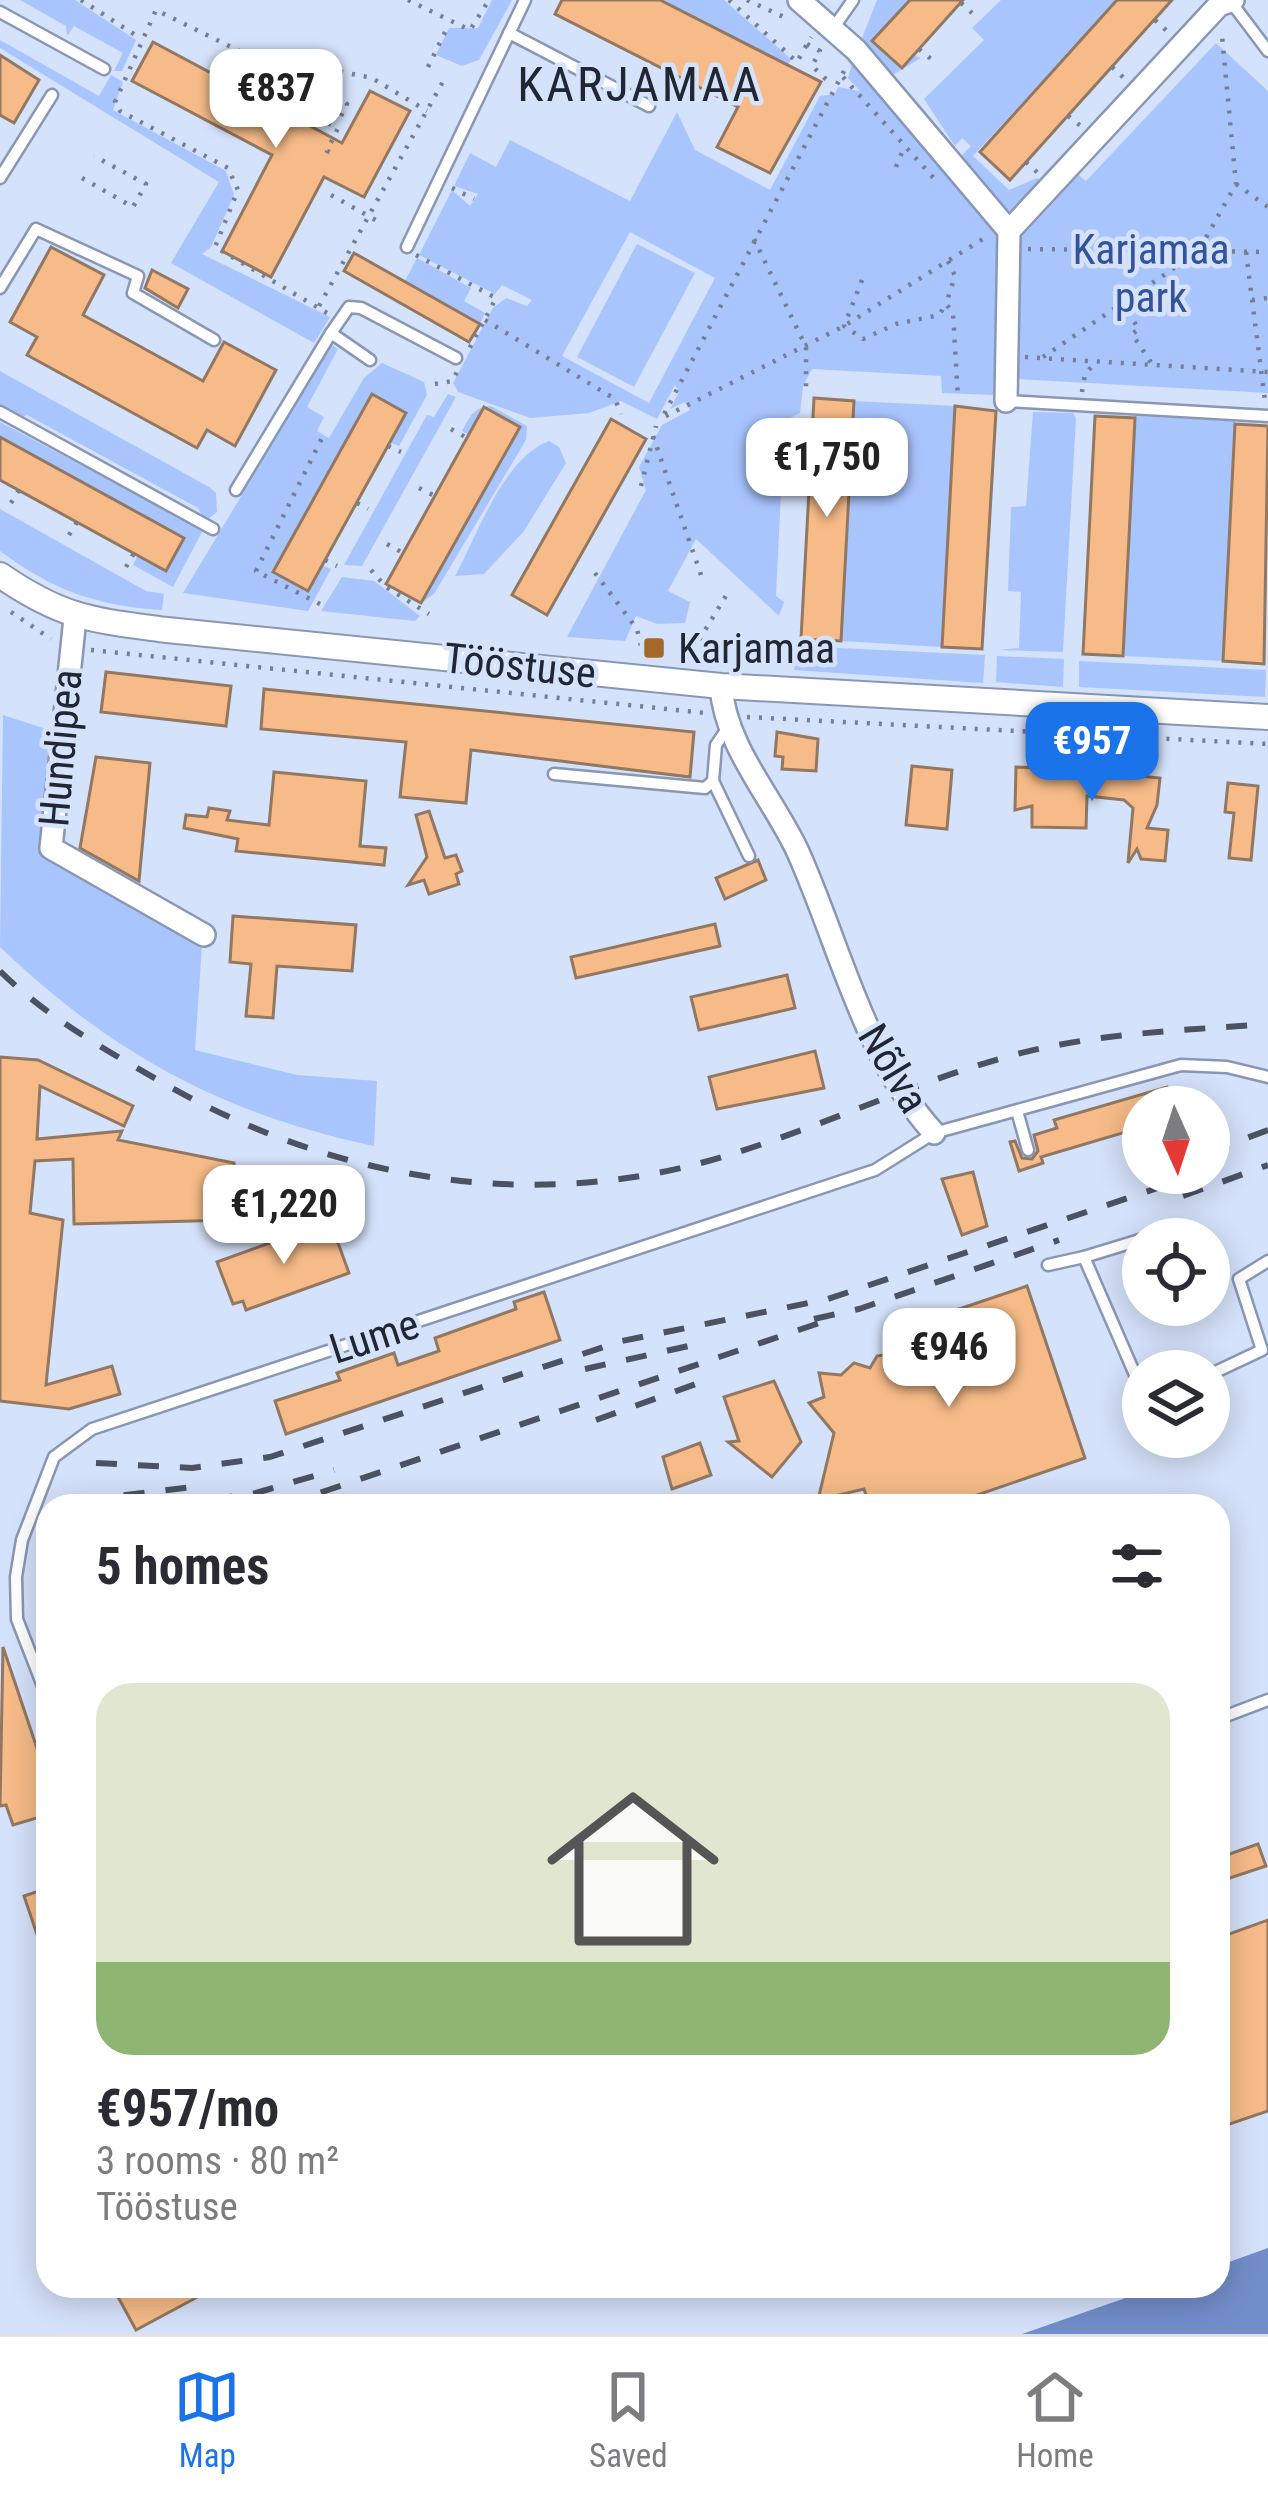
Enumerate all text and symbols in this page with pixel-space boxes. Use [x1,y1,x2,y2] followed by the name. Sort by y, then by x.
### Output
[205,49,347,151] pin: €837
[517,56,763,113] district label: KARJAMAA
[237,65,315,111] text: €837
[1072,225,1230,322] park label: Karjamaa park
[729,418,925,520] pin: €1,750
[773,434,881,480] text: €1,750
[678,624,835,673] place label: Karjamaa
[441,633,598,698] street label: Tööstuse
[641,635,667,661] marker: Karjamaa
[29,667,92,829] street label: Hundipea
[1021,702,1163,804] pin: €957
[1053,718,1131,764] text: €957
[848,1015,939,1121] street label: Nõlva
[1122,1086,1230,1194] north arrow
[1122,1086,1230,1458] map controls
[186,1165,382,1267] pin: €1,220
[230,1181,338,1227] text: €1,220
[1122,1218,1230,1326] button: locate
[323,1299,425,1374] street label: Lume
[878,1308,1020,1410] pin: €946
[910,1324,988,1370] text: €946
[1122,1350,1230,1458] button: layers
[1104,1533,1170,1599] icon: filters
[96,1537,269,1596] text: 5 homes
[525,1761,741,1977] icon: home
[96,2079,279,2138] text: €957/mo
[96,2138,339,2184] text: 3 rooms · 80 m²
[96,2184,238,2230] text: Tööstuse
[174,2364,240,2475] tab: Map
[589,2364,668,2475] tab: Saved
[1016,2364,1094,2475] tab: Home

